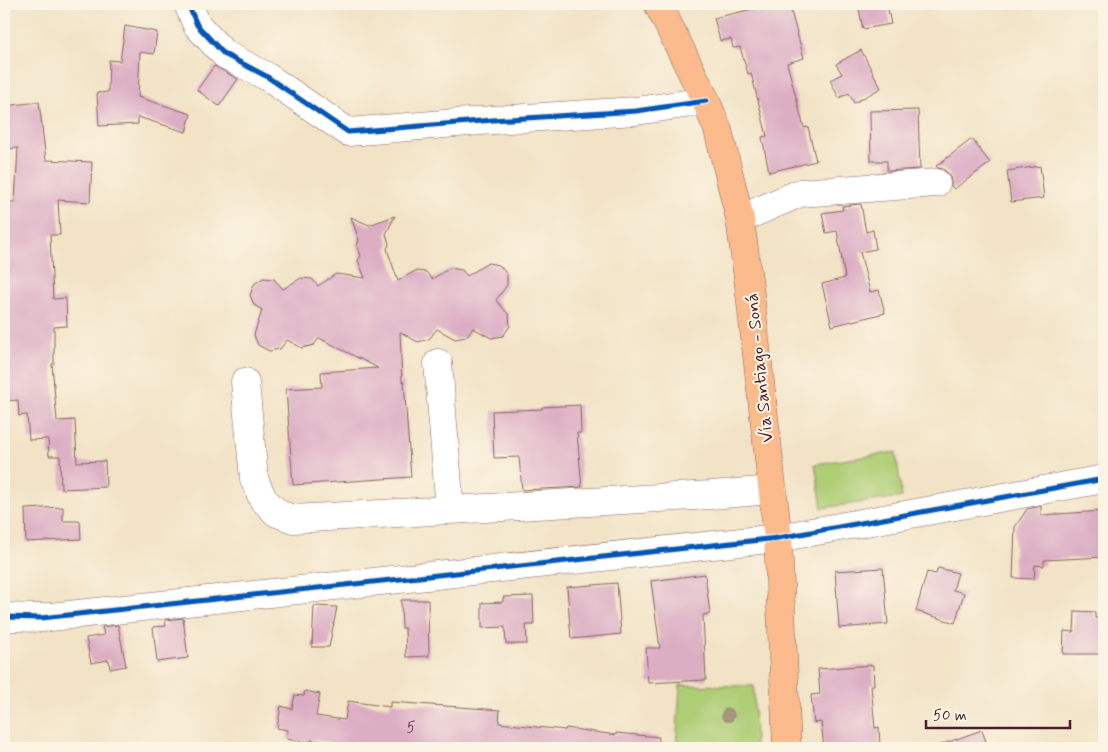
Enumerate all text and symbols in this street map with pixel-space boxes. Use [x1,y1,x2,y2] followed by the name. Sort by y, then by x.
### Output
[740,292,780,444] street label: Vía Santiago - Soná
[926,697,1069,729] scale bar
[933,706,967,726] text: 50 m
[406,718,416,738] house number: 5

